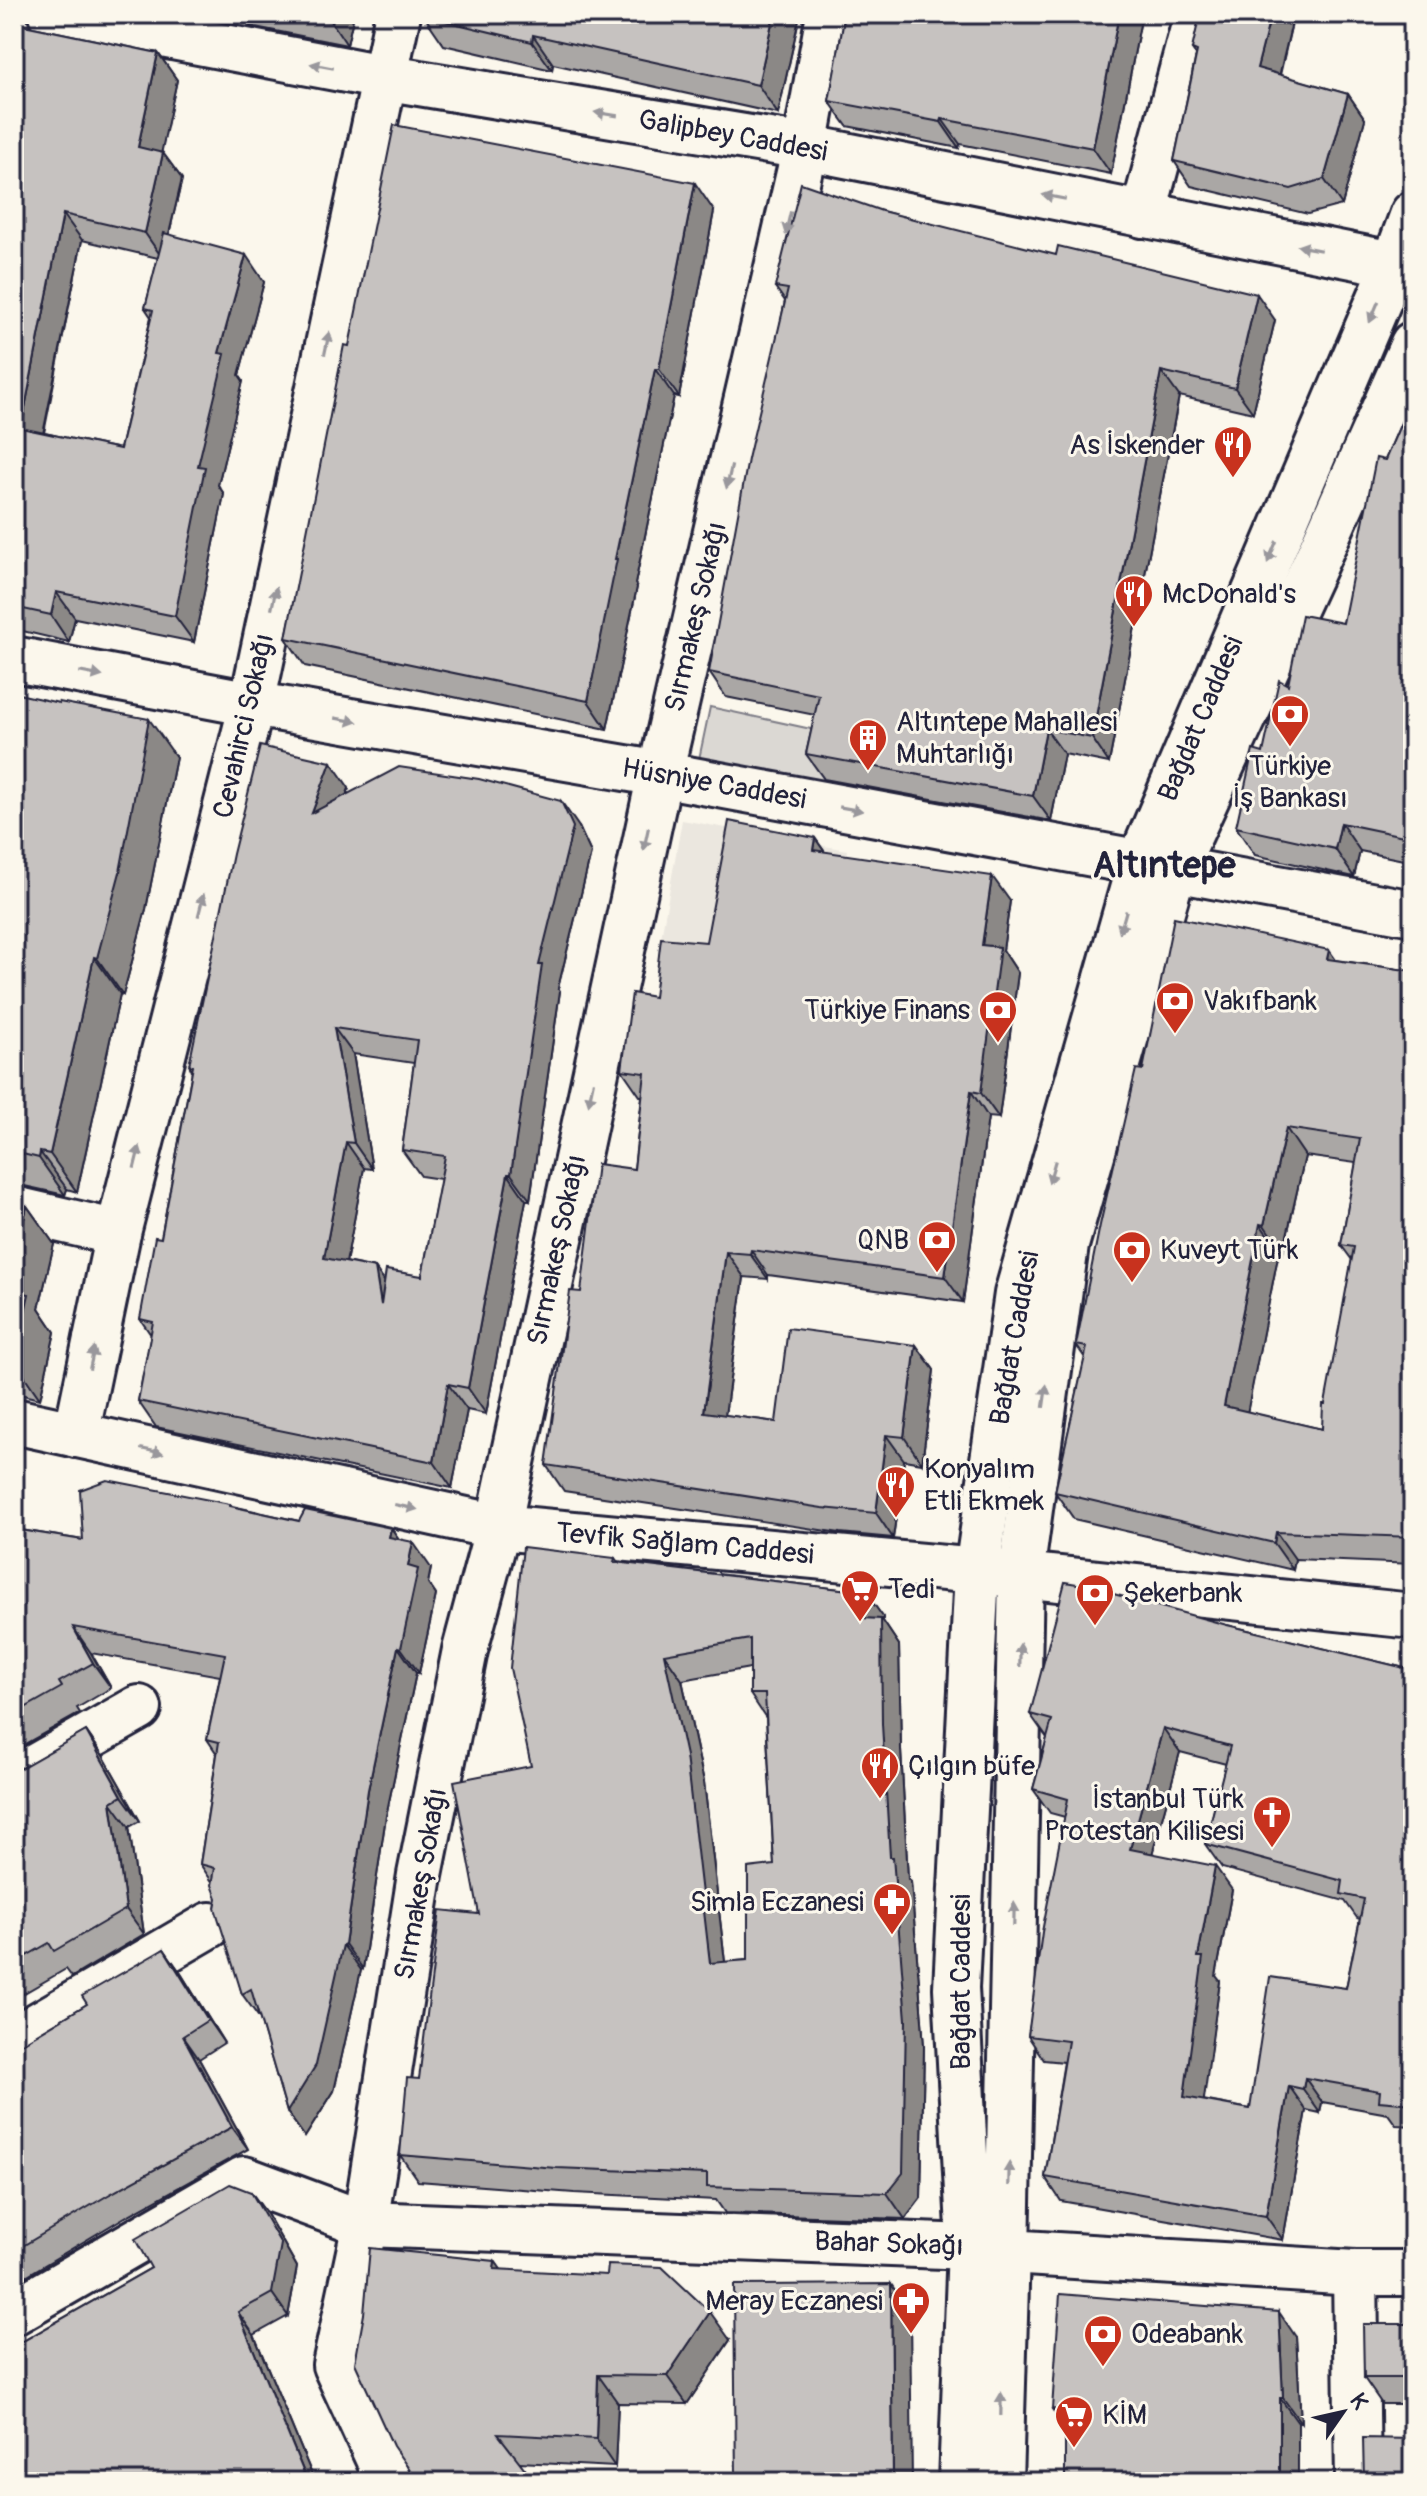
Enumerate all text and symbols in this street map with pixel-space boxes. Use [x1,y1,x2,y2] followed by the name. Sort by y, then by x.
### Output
[309,59,334,71] one-way arrow
[636,102,830,170] street label: Galipbey Caddesi
[593,108,618,120] one-way arrow
[1041,190,1066,203] one-way arrow
[781,211,793,236] one-way arrow
[1296,241,1321,254] one-way arrow
[1367,300,1380,324] one-way arrow
[321,330,334,355] one-way arrow
[1212,424,1254,479] restaurant icon: As İskender
[1069,428,1205,463] place label: As İskender
[722,464,735,489] one-way arrow
[657,519,735,715] street label: Sırmakeş Sokağı
[1266,540,1279,563] one-way arrow
[1113,573,1155,628] restaurant icon: McDonald's
[1162,577,1296,612] place label: McDonald's
[268,585,281,610] one-way arrow
[206,630,282,822] street label: Cevahirci Sokağı
[1150,631,1252,807] street label: Bağdat Caddesi
[78,668,103,680] one-way arrow
[1269,693,1311,748] bank icon: Türkiye İş Bankası
[896,705,1117,772] place label: Altıntepe Mahallesi Muhtarlığı
[334,715,359,727] one-way arrow
[847,717,889,772] building icon: Altıntepe Mahallesi Muhtarlığı
[1232,749,1348,816] place label: Türkiye İş Bankası
[619,751,809,817] street label: Hüsniye Caddesi
[839,803,864,815] one-way arrow
[639,827,652,852] one-way arrow
[1092,843,1237,888] district label: Altıntepe
[195,892,207,917] one-way arrow
[1116,911,1129,935] one-way arrow
[1154,980,1196,1035] bank icon: Vakıfbank
[1203,984,1317,1019] place label: Vakıfbank
[977,989,1019,1044] bank icon: Türkiye Finans
[804,993,970,1028] place label: Türkiye Finans
[584,1081,597,1106] one-way arrow
[132,1145,144,1170] one-way arrow
[520,1151,594,1349] street label: Sırmakeş Sokağı
[1045,1161,1058,1185] one-way arrow
[916,1219,958,1274] bank icon: QNB
[857,1223,909,1258] place label: QNB
[1111,1229,1153,1284] bank icon: Kuveyt Türk
[1160,1233,1299,1268] place label: Kuveyt Türk
[982,1248,1048,1428] street label: Bağdat Caddesi
[86,1346,99,1371] one-way arrow
[1039,1383,1052,1408] one-way arrow
[140,1445,165,1458] one-way arrow
[924,1452,1044,1519] place label: Konyalım Etli Ekmek
[875,1464,917,1519] restaurant icon: Konyalım Etli Ekmek
[394,1501,419,1514] one-way arrow
[555,1515,815,1573] street label: Tevfik Sağlam Caddesi
[839,1568,881,1623] supermarket icon: Tedi
[888,1572,934,1607] place label: Tedi
[1074,1572,1116,1627] bank icon: Şekerbank
[1123,1576,1243,1611] place label: Şekerbank
[1013,1642,1026,1667] one-way arrow
[859,1745,901,1800] restaurant icon: Çılgın büfe
[908,1749,1035,1784] place label: Çılgın büfe
[1044,1782,1244,1849] place label: İstanbul Türk Protestan Kilisesi
[387,1785,455,1983] street label: Sırmakeş Sokağı
[1251,1794,1293,1849] church icon: İstanbul Türk Protestan Kilisesi
[871,1881,913,1936] pharmacy icon: Simla Eczanesi
[690,1885,864,1920] place label: Simla Eczanesi
[944,1894,979,2070] street label: Bağdat Caddesi
[1008,1901,1021,1926] one-way arrow
[1003,2161,1015,2186] one-way arrow
[814,2224,964,2264] street label: Bahar Sokağı
[890,2280,932,2335] pharmacy icon: Meray Eczanesi
[705,2284,883,2319] place label: Meray Eczanesi
[1082,2313,1124,2368] bank icon: Odeabank
[1131,2317,1243,2352] place label: Odeabank
[1303,2372,1383,2452] north arrow
[1343,2388,1374,2415] text: K
[995,2391,1008,2416] one-way arrow
[1053,2394,1095,2449] supermarket icon: KİM
[1102,2398,1147,2433] place label: KİM

